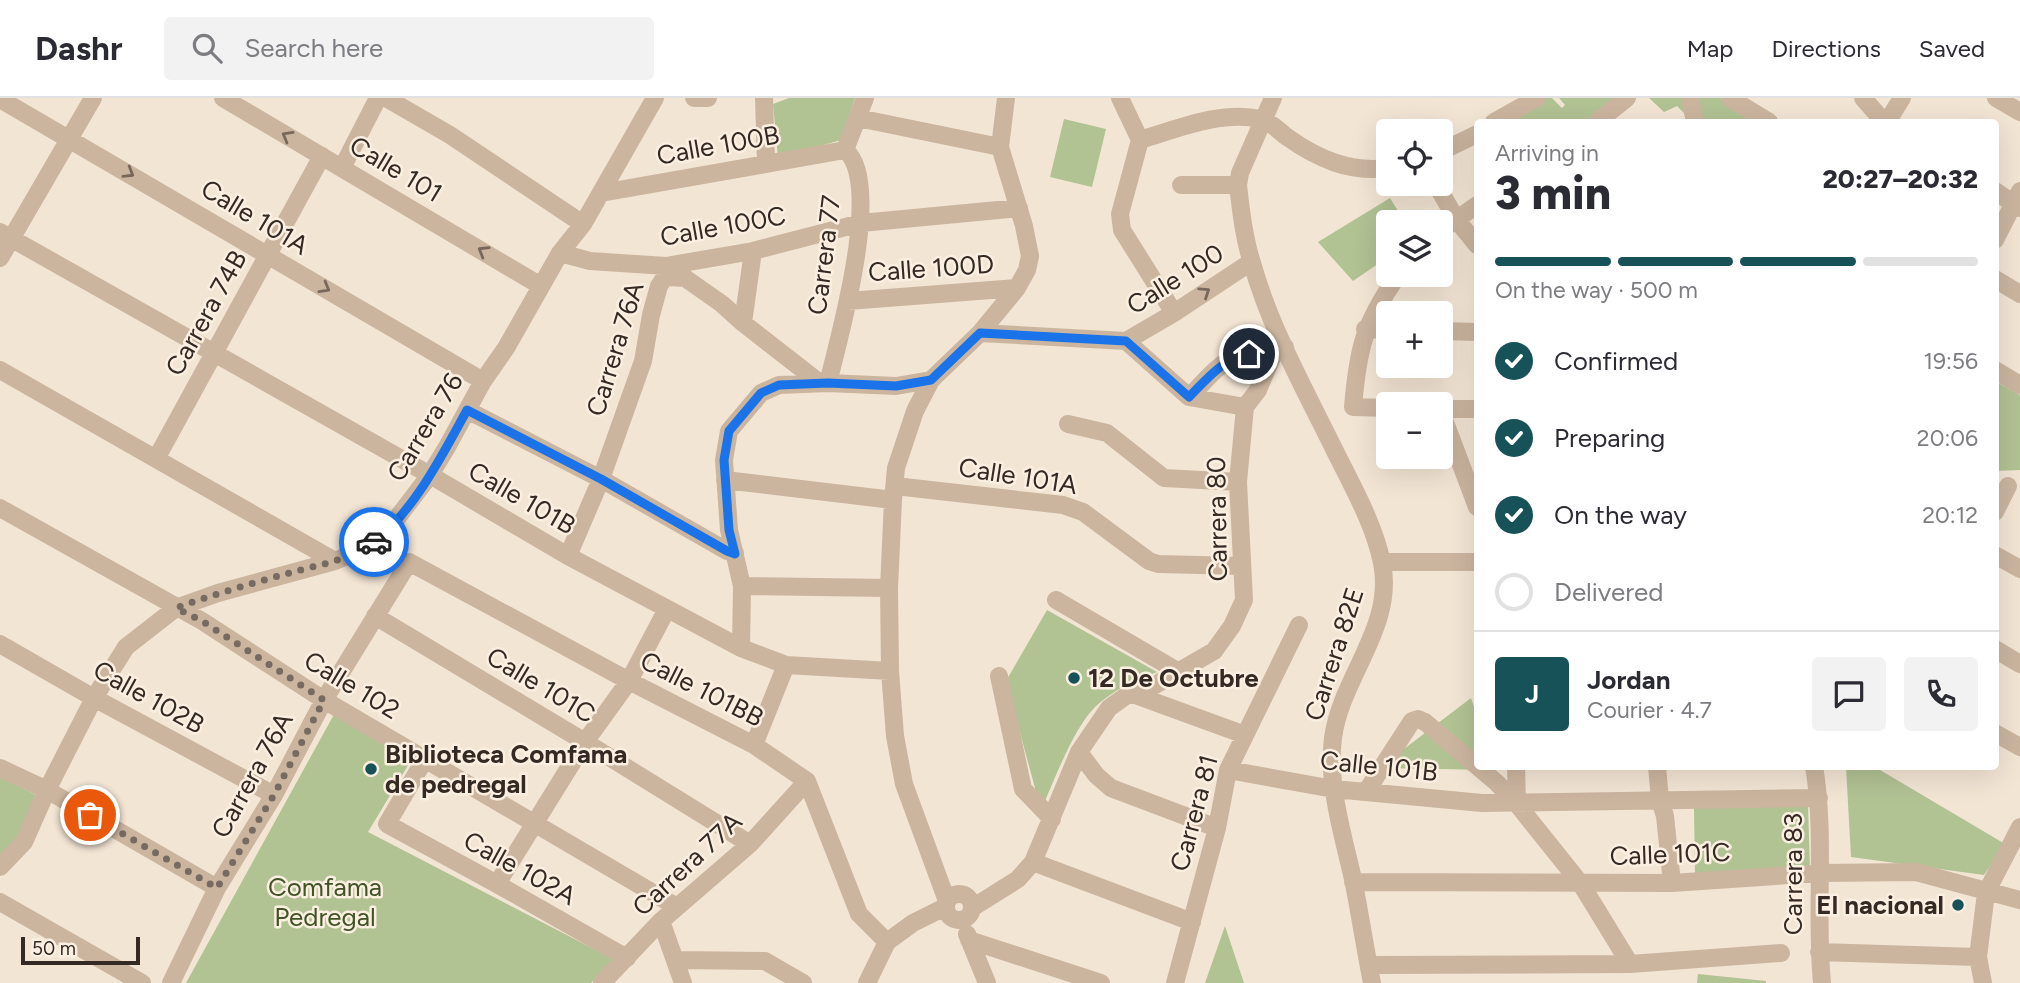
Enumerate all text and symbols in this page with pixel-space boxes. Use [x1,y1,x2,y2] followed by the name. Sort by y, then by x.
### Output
[164,17,654,80] search box
[35,29,122,68] text: Dashr
[188,29,226,67] icon: search
[244,32,383,64] text: Search here
[1687,34,1733,63] text: Map
[1771,34,1881,63] text: Directions
[1919,34,1985,63] text: Saved
[654,118,782,172] street label: Calle 100B
[1376,119,1453,469] map controls
[1376,119,1453,196] button: locate
[344,129,448,209] street label: Calle 101
[281,131,294,144] one-way arrow
[1495,139,1599,167] text: Arriving in
[1823,163,1978,195] text: 20:27–20:32
[122,165,134,178] one-way arrow
[1495,165,1611,221] text: 3 min
[195,172,315,262] street label: Calle 101A
[801,193,847,317] street label: Carrera 77
[658,199,788,253] street label: Calle 100C
[1376,210,1453,287] button: layers
[1121,237,1229,321] street label: Calle 100
[158,245,254,381] street label: Carrera 74B
[477,246,490,259] one-way arrow
[867,248,995,288] street label: Calle 100D
[1495,276,1698,304] text: On the way · 500 m
[579,278,651,420] street label: Carrera 76A
[317,280,330,293] one-way arrow
[1198,288,1211,301] one-way arrow
[1376,301,1453,378] button: +
[1219,324,1279,384] pin
[1230,335,1268,373] icon: home
[1495,342,1533,380] icon: check
[1554,345,1678,377] text: Confirmed
[1923,347,1978,375] text: 19:56
[380,367,470,487] street label: Carrera 76
[1376,392,1453,469] button: −
[1495,419,1533,457] icon: check
[1554,422,1665,454] text: Preparing
[1917,424,1978,452] text: 20:06
[956,451,1080,501] street label: Calle 101A
[463,455,581,541] street label: Calle 101B
[1200,456,1234,582] street label: Carrera 80
[1495,496,1533,534] icon: check
[1554,499,1687,531] text: On the way
[1922,501,1978,529] text: 20:12
[339,507,409,577] courier
[355,523,393,561] icon: car
[1554,576,1663,608] text: Delivered
[1297,583,1371,725] street label: Carrera 82E
[481,640,601,730] street label: Calle 101C
[298,644,406,726] street label: Calle 102
[635,644,769,734] street label: Calle 101BB
[88,653,210,741] street label: Calle 102B
[1812,657,1886,731] button: chat
[1904,657,1978,731] button: phone
[1088,662,1259,694] place label: 12 De Octubre
[1587,664,1670,696] text: Jordan
[1066,670,1082,686] marker: 12 De Octubre
[1525,678,1539,710] text: J
[1587,696,1712,724] text: Courier · 4.7
[204,706,300,843] street label: Carrera 76A
[385,738,627,800] place label: Biblioteca Comfama de pedregal
[1319,744,1439,788] street label: Calle 101B
[1163,751,1225,875] street label: Carrera 81
[363,761,379,777] marker: Biblioteca Comfama de pedregal
[60,785,120,845] pin
[71,796,109,834] icon: bag
[626,805,749,923] street label: Carrera 77A
[1777,813,1809,935] street label: Carrera 83
[458,824,582,912] street label: Calle 102A
[1609,836,1731,872] street label: Calle 101C
[268,871,382,933] park label: Comfama Pedregal
[1816,889,1944,921] place label: El nacional
[1950,897,1966,913] marker: El nacional
[21,934,140,966] scale bar
[32,937,76,960] text: 50 m

